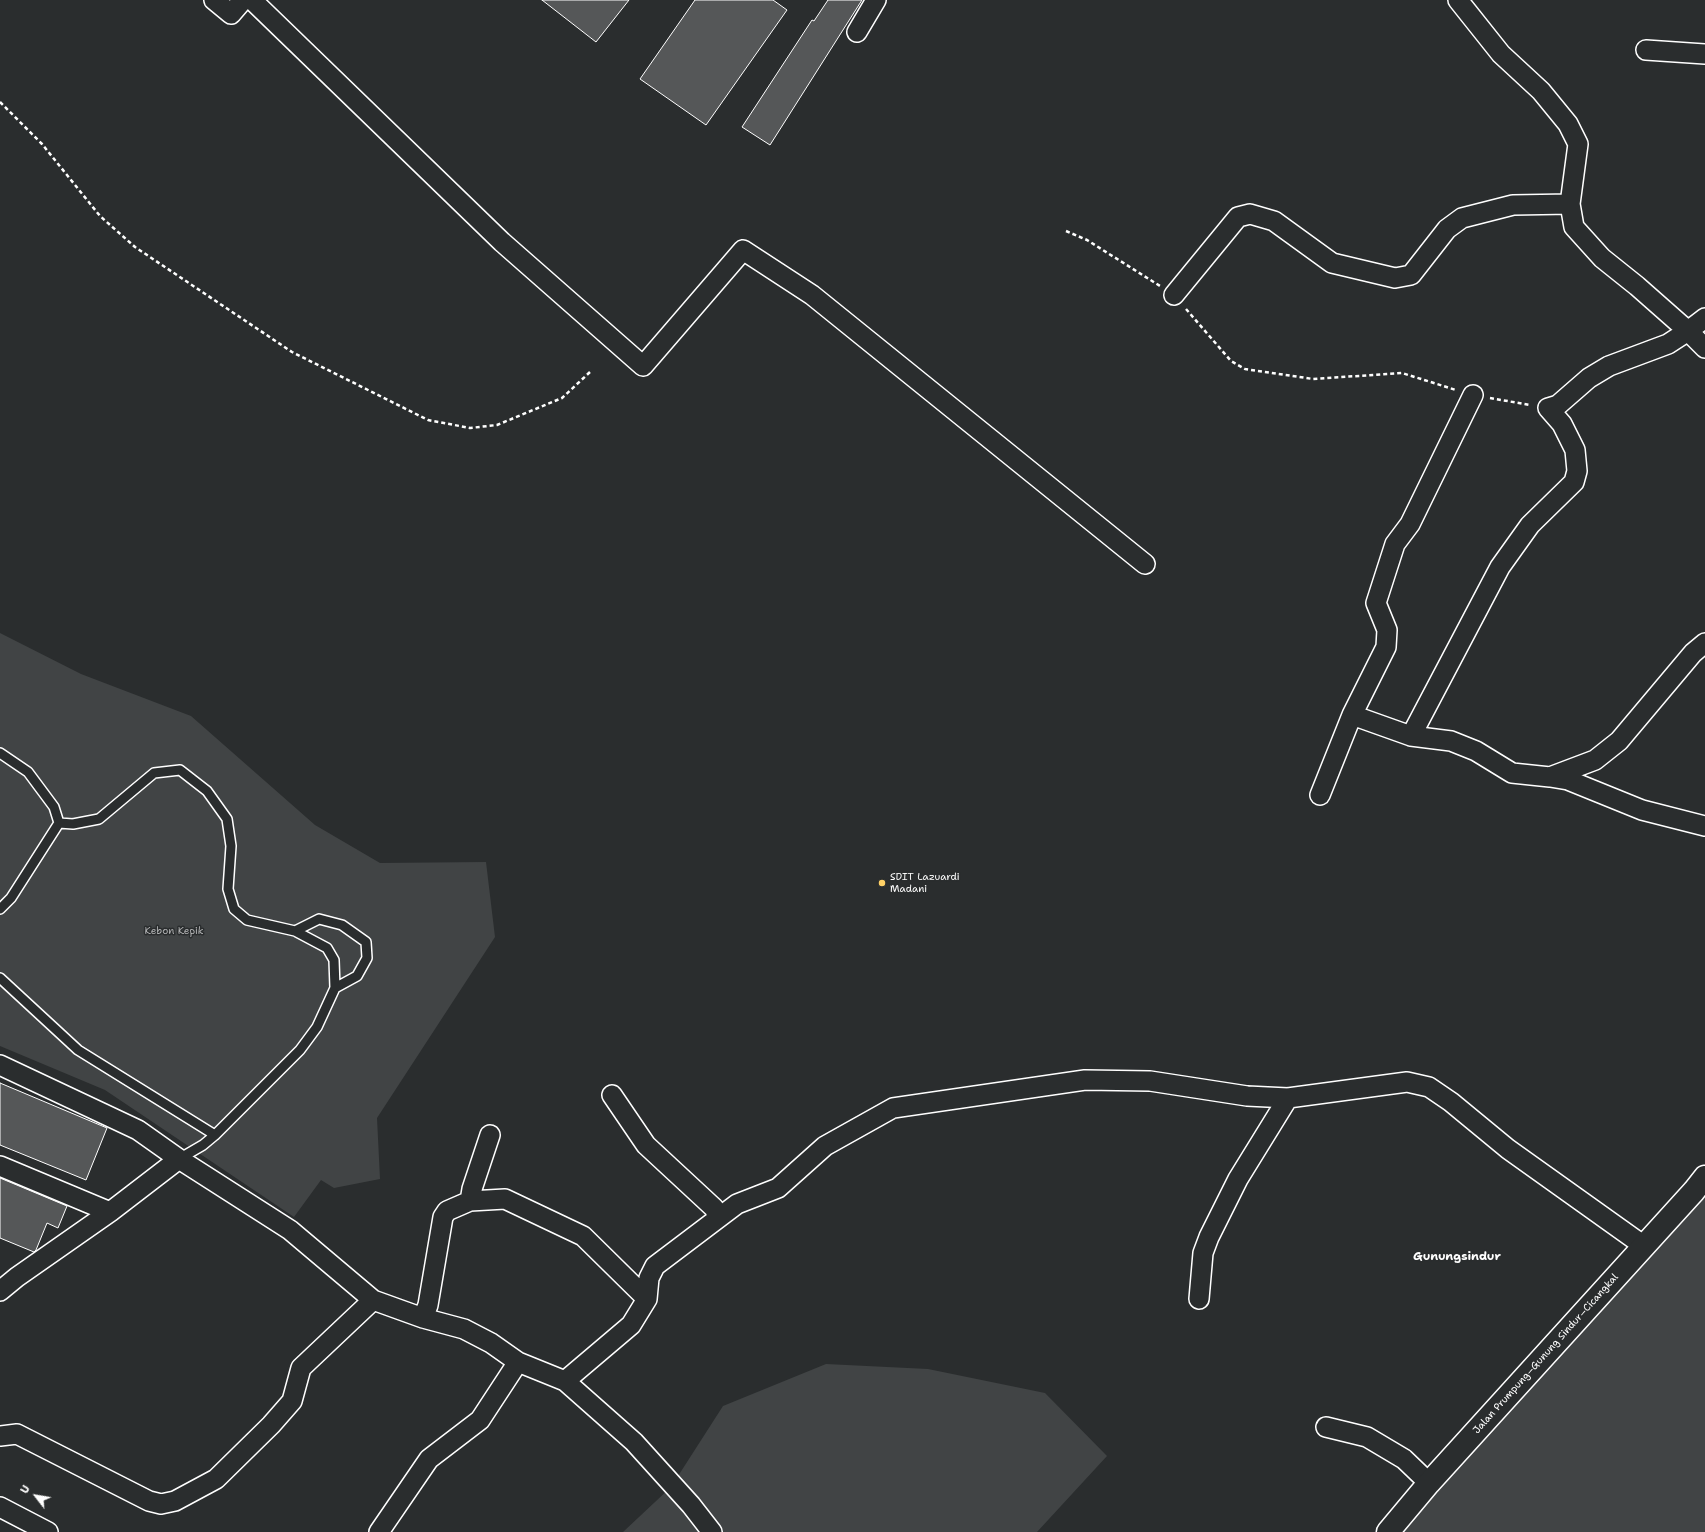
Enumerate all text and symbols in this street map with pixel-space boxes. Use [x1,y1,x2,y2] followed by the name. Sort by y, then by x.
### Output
[890,871,960,894] place label: SDIT Lazuardi Madani
[877,878,887,888] marker: SDIT Lazuardi Madani
[145,925,203,937] park label: Kebon Kepik
[1413,1250,1501,1264] district label: Gunungsindur
[1471,1272,1621,1436] street label: Jalan Prumpung–Gunung Sindur–Cicangkal
[16,1476,56,1516] north arrow
[17,1482,34,1497] text: U

